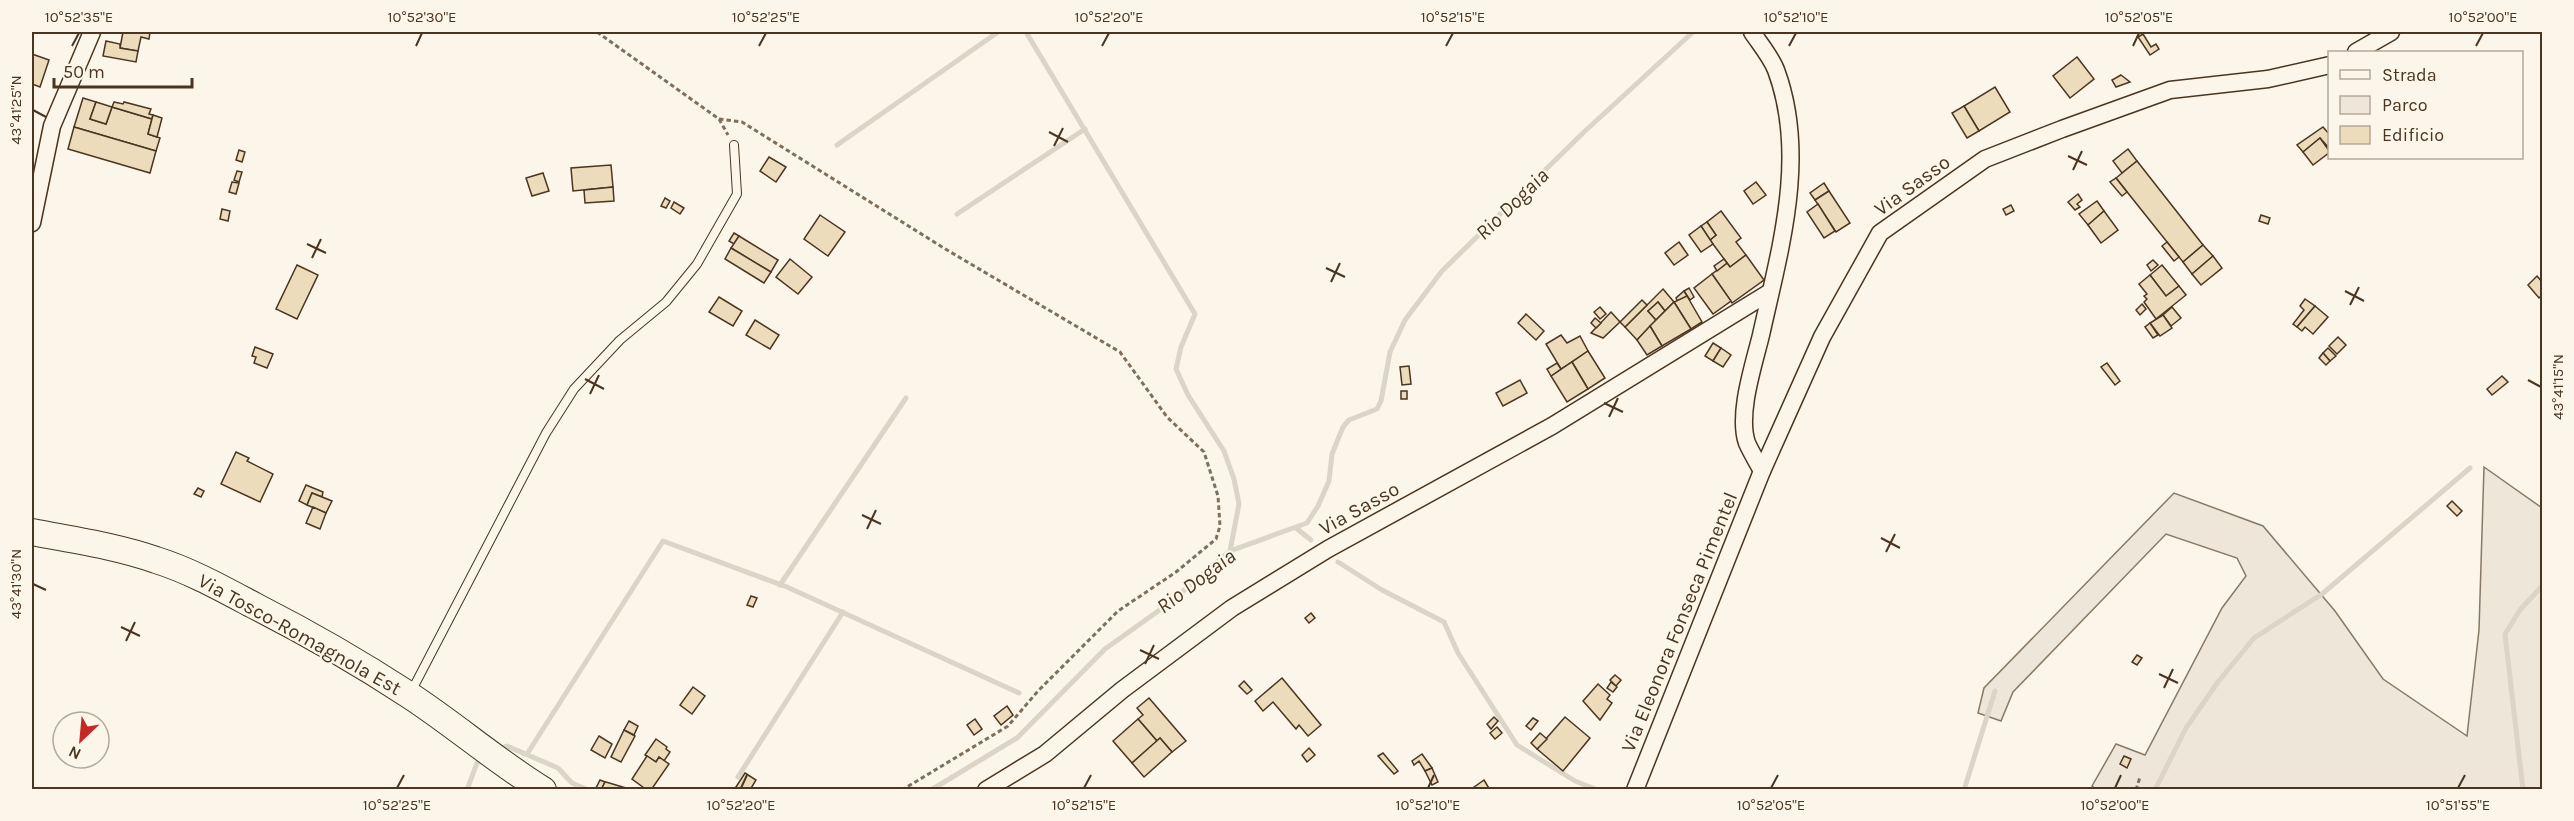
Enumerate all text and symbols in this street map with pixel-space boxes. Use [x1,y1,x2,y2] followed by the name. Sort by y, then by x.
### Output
[45,8,113,26] text: 10°52'35"E
[388,8,456,26] text: 10°52'30"E
[732,8,800,26] text: 10°52'25"E
[1075,8,1143,26] text: 10°52'20"E
[1421,8,1485,26] text: 10°52'15"E
[1763,8,1829,26] text: 10°52'10"E
[2105,8,2173,26] text: 10°52'05"E
[2449,8,2517,26] text: 10°52'00"E
[54,51,192,89] scale bar
[2328,51,2523,159] legend
[63,61,105,83] text: 50 m
[2382,64,2437,86] text: Strada
[7,75,25,145] text: 43°41'25"N
[2382,94,2428,116] text: Parco
[2382,124,2444,146] text: Edificio
[1870,150,1955,221] street label: Via Sasso
[1470,163,1554,245] water label: Rio Dogaia
[2549,354,2567,420] text: 43°41'15"N
[1315,477,1403,540] street label: Via Sasso
[1617,489,1742,755] street label: Via Eleonora Fonseca Pimentel
[1152,544,1240,618] water label: Rio Dogaia
[7,549,25,619] text: 43°41'30"N
[194,569,406,700] street label: Via Tosco-Romagnola Est
[51,710,111,770] north arrow
[65,742,84,764] text: N
[363,796,431,814] text: 10°52'25"E
[707,796,775,814] text: 10°52'20"E
[1052,796,1116,814] text: 10°52'15"E
[1395,796,1461,814] text: 10°52'10"E
[1737,796,1805,814] text: 10°52'05"E
[2081,796,2149,814] text: 10°52'00"E
[2426,796,2490,814] text: 10°51'55"E

